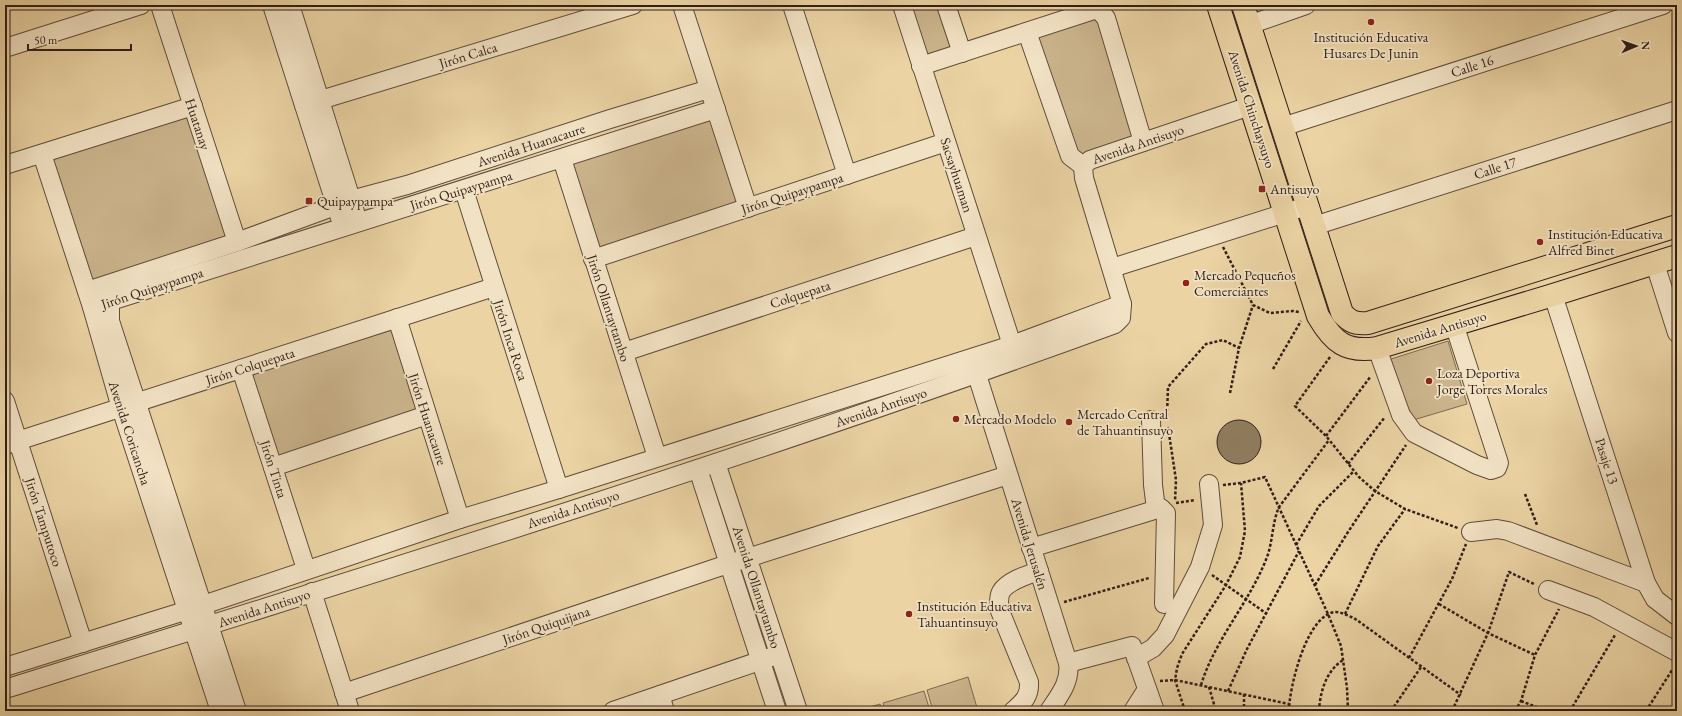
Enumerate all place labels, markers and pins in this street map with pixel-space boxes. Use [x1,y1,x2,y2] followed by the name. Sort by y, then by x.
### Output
[1366,17,1376,27] marker: Institución Educativa Husares De Junin
[1314,28,1429,62] place label: Institución Educativa Husares De Junin
[1269,180,1320,198] place label: Antisuyo
[1257,184,1267,194] marker: Antisuyo
[317,192,394,210] place label: Quipaypampa
[304,196,314,206] marker: Quipaypampa
[1547,225,1663,259] place label: Institución Educativa Alfred Binet
[1535,237,1545,247] marker: Institución Educativa Alfred Binet
[1194,266,1296,300] place label: Mercado Pequeños Comerciantes
[1181,278,1191,288] marker: Mercado Pequeños Comerciantes
[1436,364,1548,398] place label: Loza Deportiva Jorge Torres Morales
[1424,376,1434,386] marker: Loza Deportiva Jorge Torres Morales
[1077,405,1173,439] place label: Mercado Central de Tahuantinsuyo
[964,410,1057,428] place label: Mercado Modelo
[951,414,961,424] marker: Mercado Modelo
[1064,417,1074,427] marker: Mercado Central de Tahuantinsuyo
[917,597,1032,631] place label: Institución Educativa Tahuantinsuyo
[904,609,914,619] marker: Institución Educativa Tahuantinsuyo

